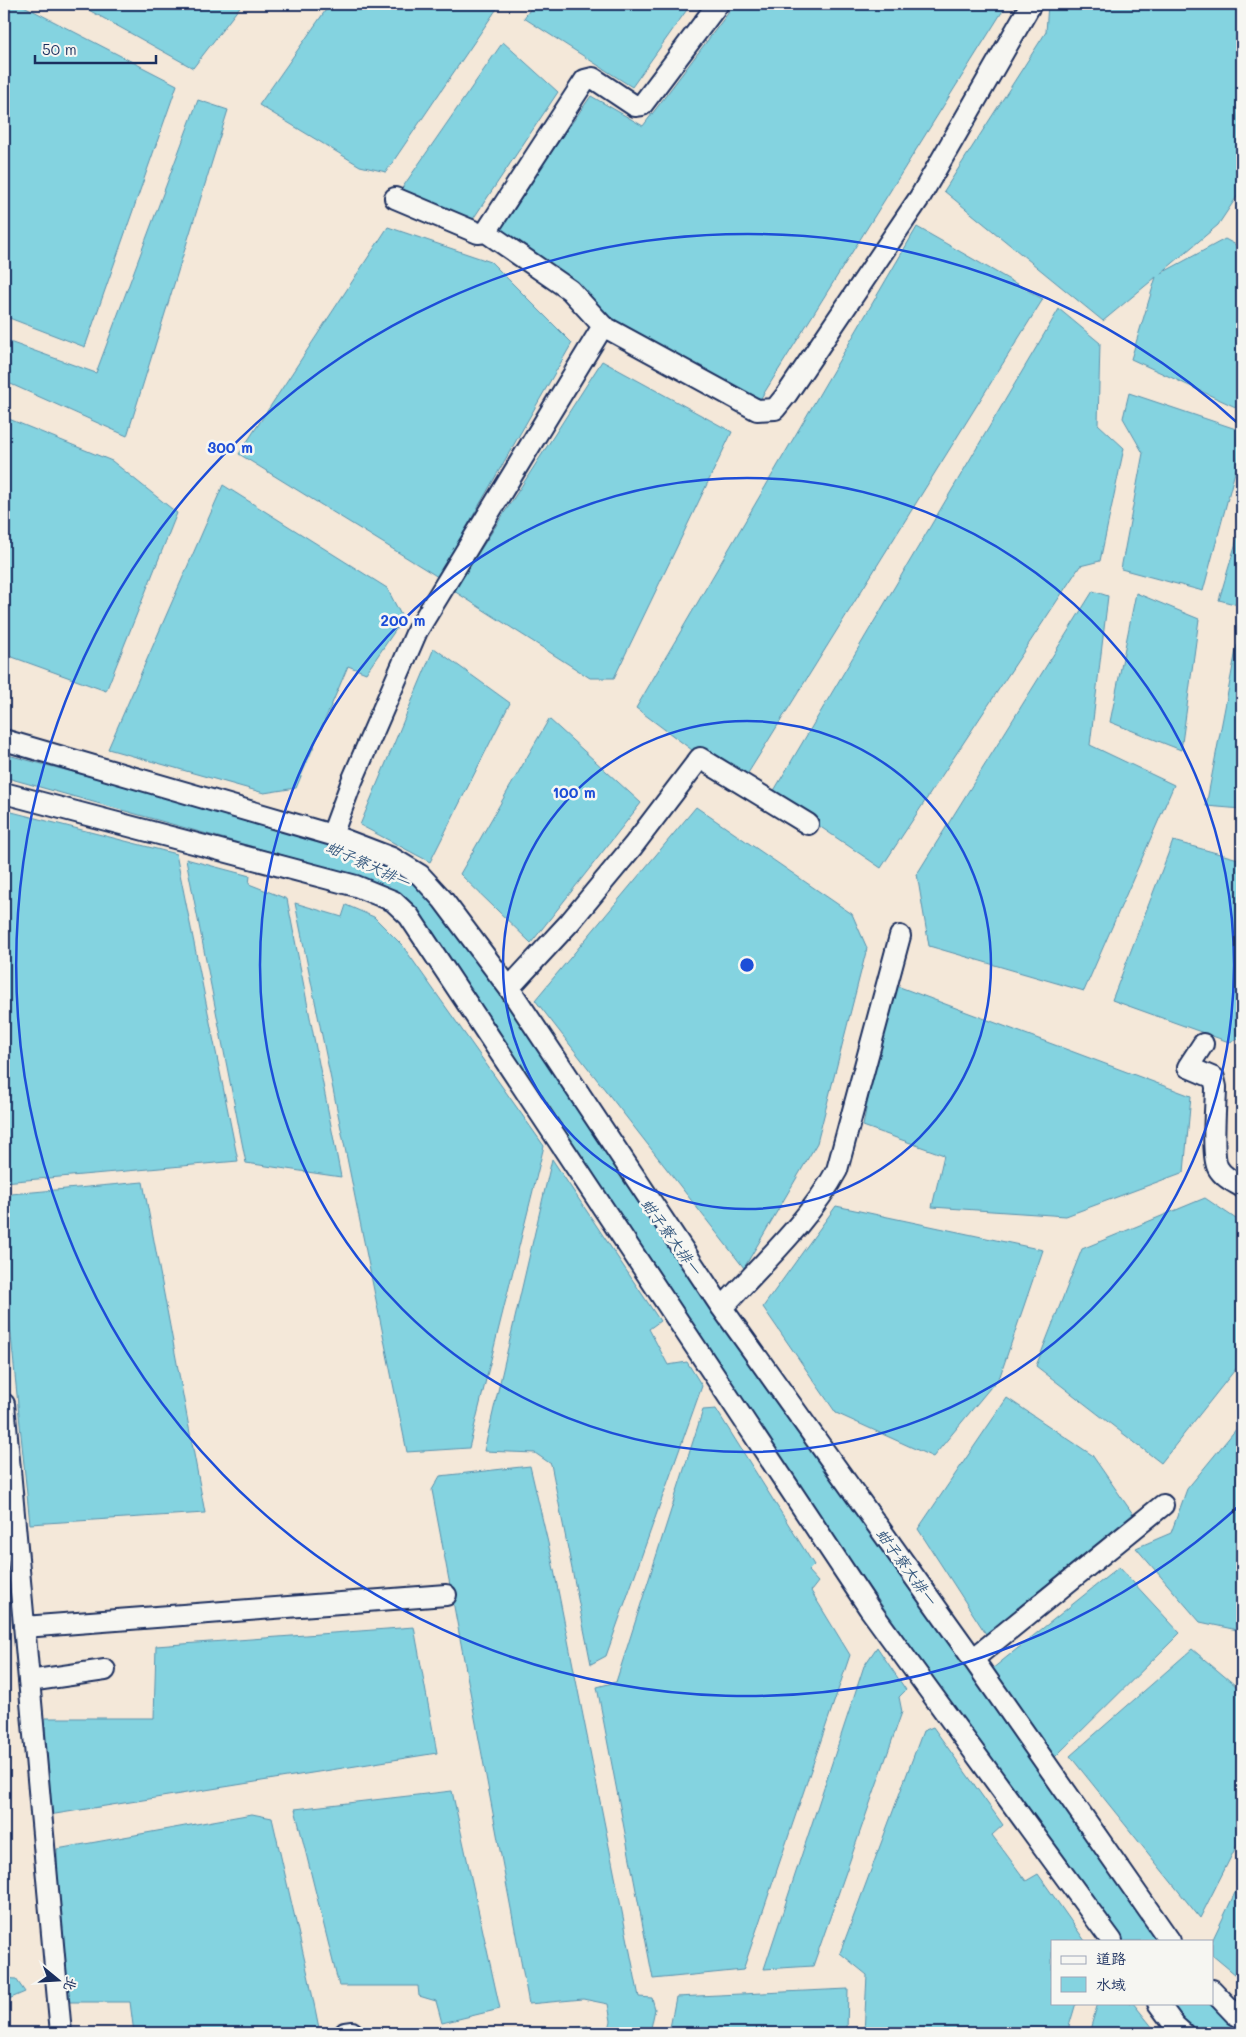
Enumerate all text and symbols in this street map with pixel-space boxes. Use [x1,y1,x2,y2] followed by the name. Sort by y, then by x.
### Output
[35,32,156,64] scale bar
[42,39,77,59] text: 50 m
[207,437,253,457] text: 300 m
[381,610,426,630] text: 200 m
[552,782,596,802] text: 100 m
[323,836,414,893] water label: 蚶子寮大排一
[738,956,756,974] centre of rings
[637,1194,707,1279] water label: 蚶子寮大排一
[872,1524,942,1609] water label: 蚶子寮大排一
[1051,1940,1214,2004] legend
[1096,1948,1126,1968] text: 道路
[32,1954,82,2004] north arrow
[1096,1974,1126,1994] text: 水域
[60,1975,82,1994] text: 北

